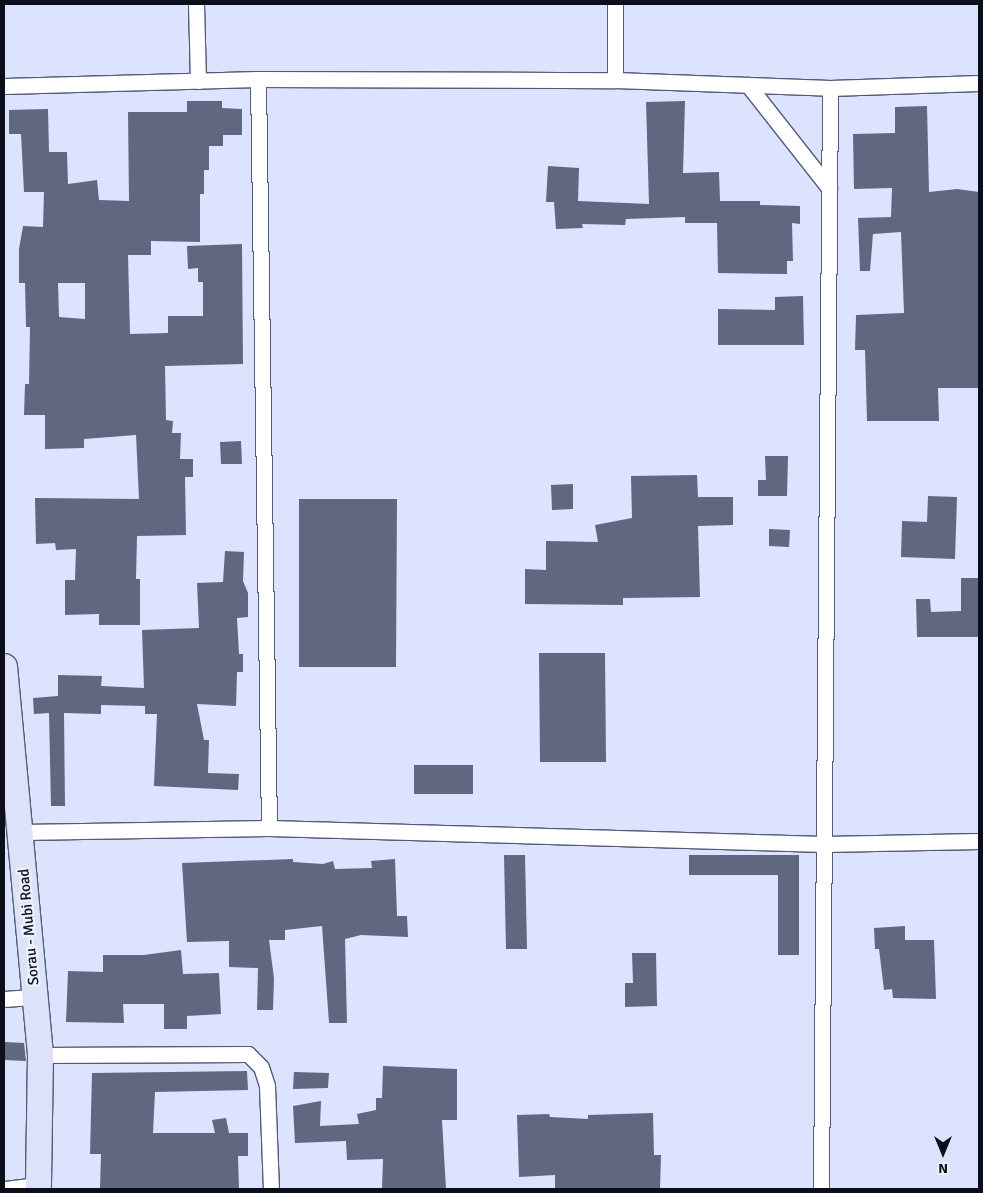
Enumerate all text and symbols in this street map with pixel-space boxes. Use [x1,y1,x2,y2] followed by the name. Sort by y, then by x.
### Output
[15,868,43,986] street label: Sorau - Mubi Road
[918,1128,968,1178] north arrow
[938,1160,948,1177] text: N

